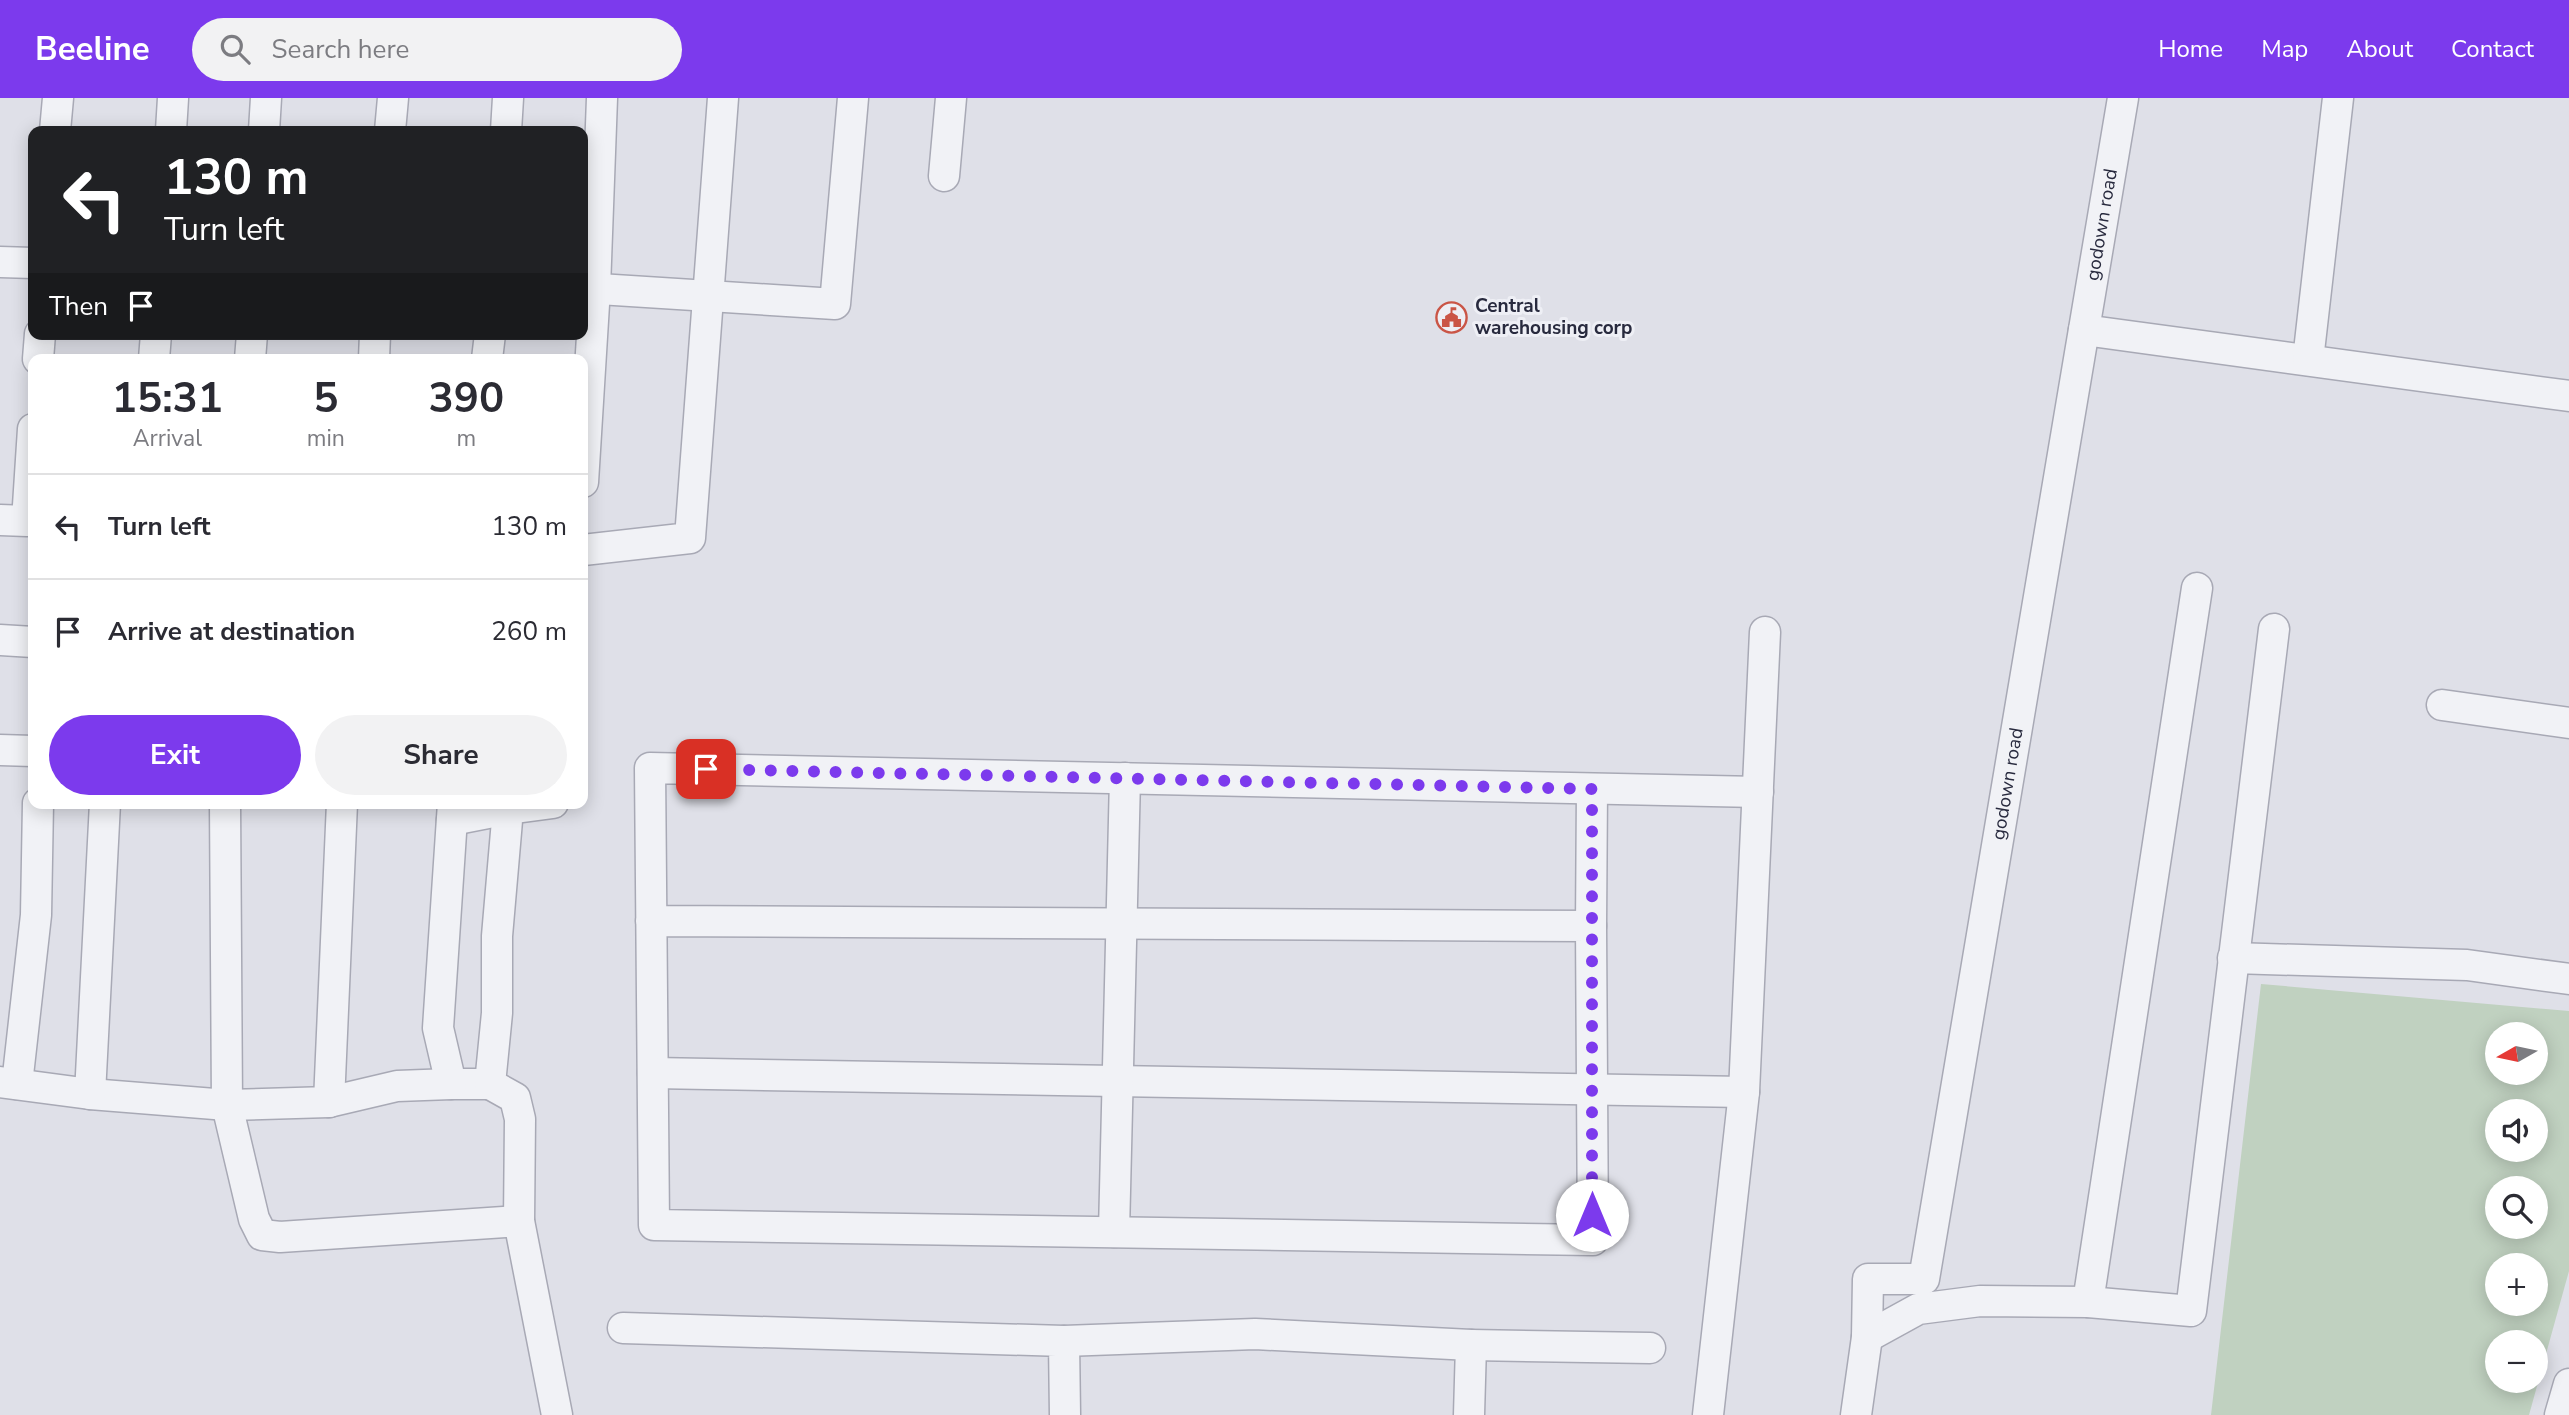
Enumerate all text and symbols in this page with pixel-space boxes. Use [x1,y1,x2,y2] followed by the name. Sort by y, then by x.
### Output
[192,18,682,81] search box
[35,27,150,72] text: Beeline
[216,30,254,68] icon: search
[272,32,409,67] text: Search here
[2158,33,2223,65] text: Home
[2261,33,2308,65] text: Map
[2346,33,2413,65] text: About
[2451,33,2534,65] text: Contact
[164,144,308,211] text: 130 m
[49,154,140,245] icon: left
[2079,167,2124,283] street label: godown road
[164,208,284,251] text: Turn left
[122,287,160,325] icon: arrive
[49,289,108,324] text: Then
[1475,293,1632,341] place label: Central warehousing corp
[1435,300,1469,334] public building icon: Central warehousing corp
[112,370,223,427] text: 15:31
[313,370,338,427] text: 5
[429,370,504,427] text: 390
[133,423,202,454] text: Arrival
[307,423,345,454] text: min
[457,423,476,454] text: m
[49,508,87,546] icon: left
[108,509,211,544] text: Turn left
[491,509,567,544] text: 130 m
[49,613,87,651] icon: arrive
[108,614,355,649] text: Arrive at destination
[491,614,567,649] text: 260 m
[49,715,301,795] button: Exit
[315,715,567,795] button: Share
[1985,726,2030,842] street label: godown road
[676,739,736,799] pin
[687,750,725,788] icon: arrive
[2485,1022,2548,1085] north arrow
[2485,1022,2548,1393] map controls
[2485,1099,2548,1162] button: sound
[2485,1176,2548,1239] button: search
[1555,1178,1629,1252] position arrow
[2485,1253,2548,1316] button: +
[2485,1330,2548,1393] button: −

